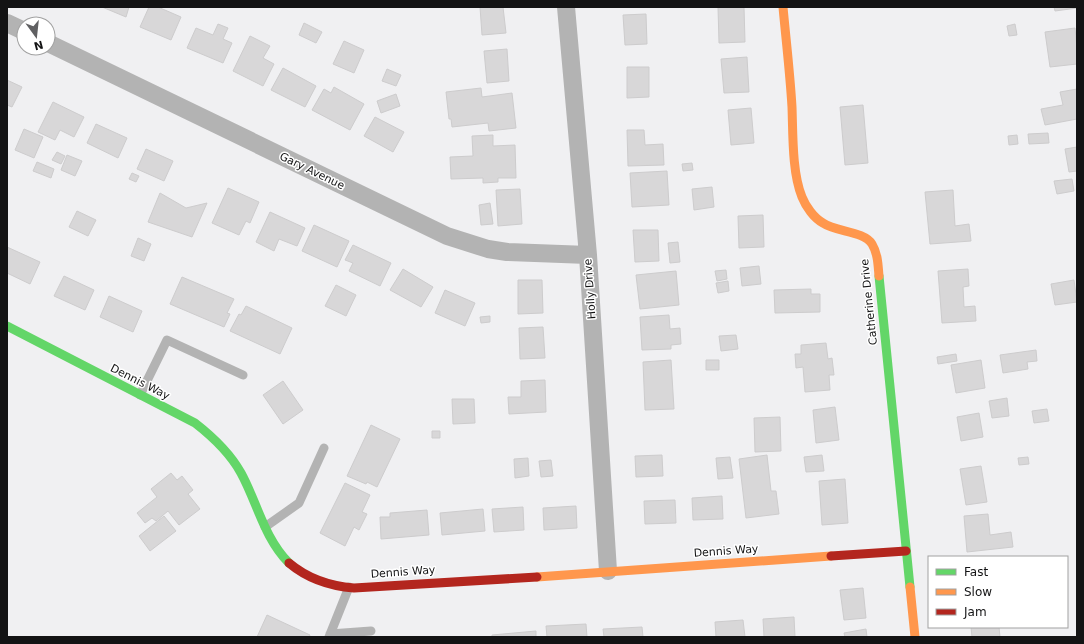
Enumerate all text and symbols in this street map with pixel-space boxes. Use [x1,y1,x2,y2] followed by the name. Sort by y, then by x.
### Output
[16,16,56,56] north arrow
[32,38,45,53] text: N
[277,150,347,192] street label: Gary Avenue
[581,258,599,320] street label: Holly Drive
[858,258,880,346] street label: Catherine Drive
[108,361,172,403] street label: Dennis Way
[693,542,759,560] street label: Dennis Way
[928,556,1068,628] legend
[370,563,436,581] street label: Dennis Way
[964,565,988,579] text: Fast
[964,585,992,599] text: Slow
[963,605,987,619] text: Jam

